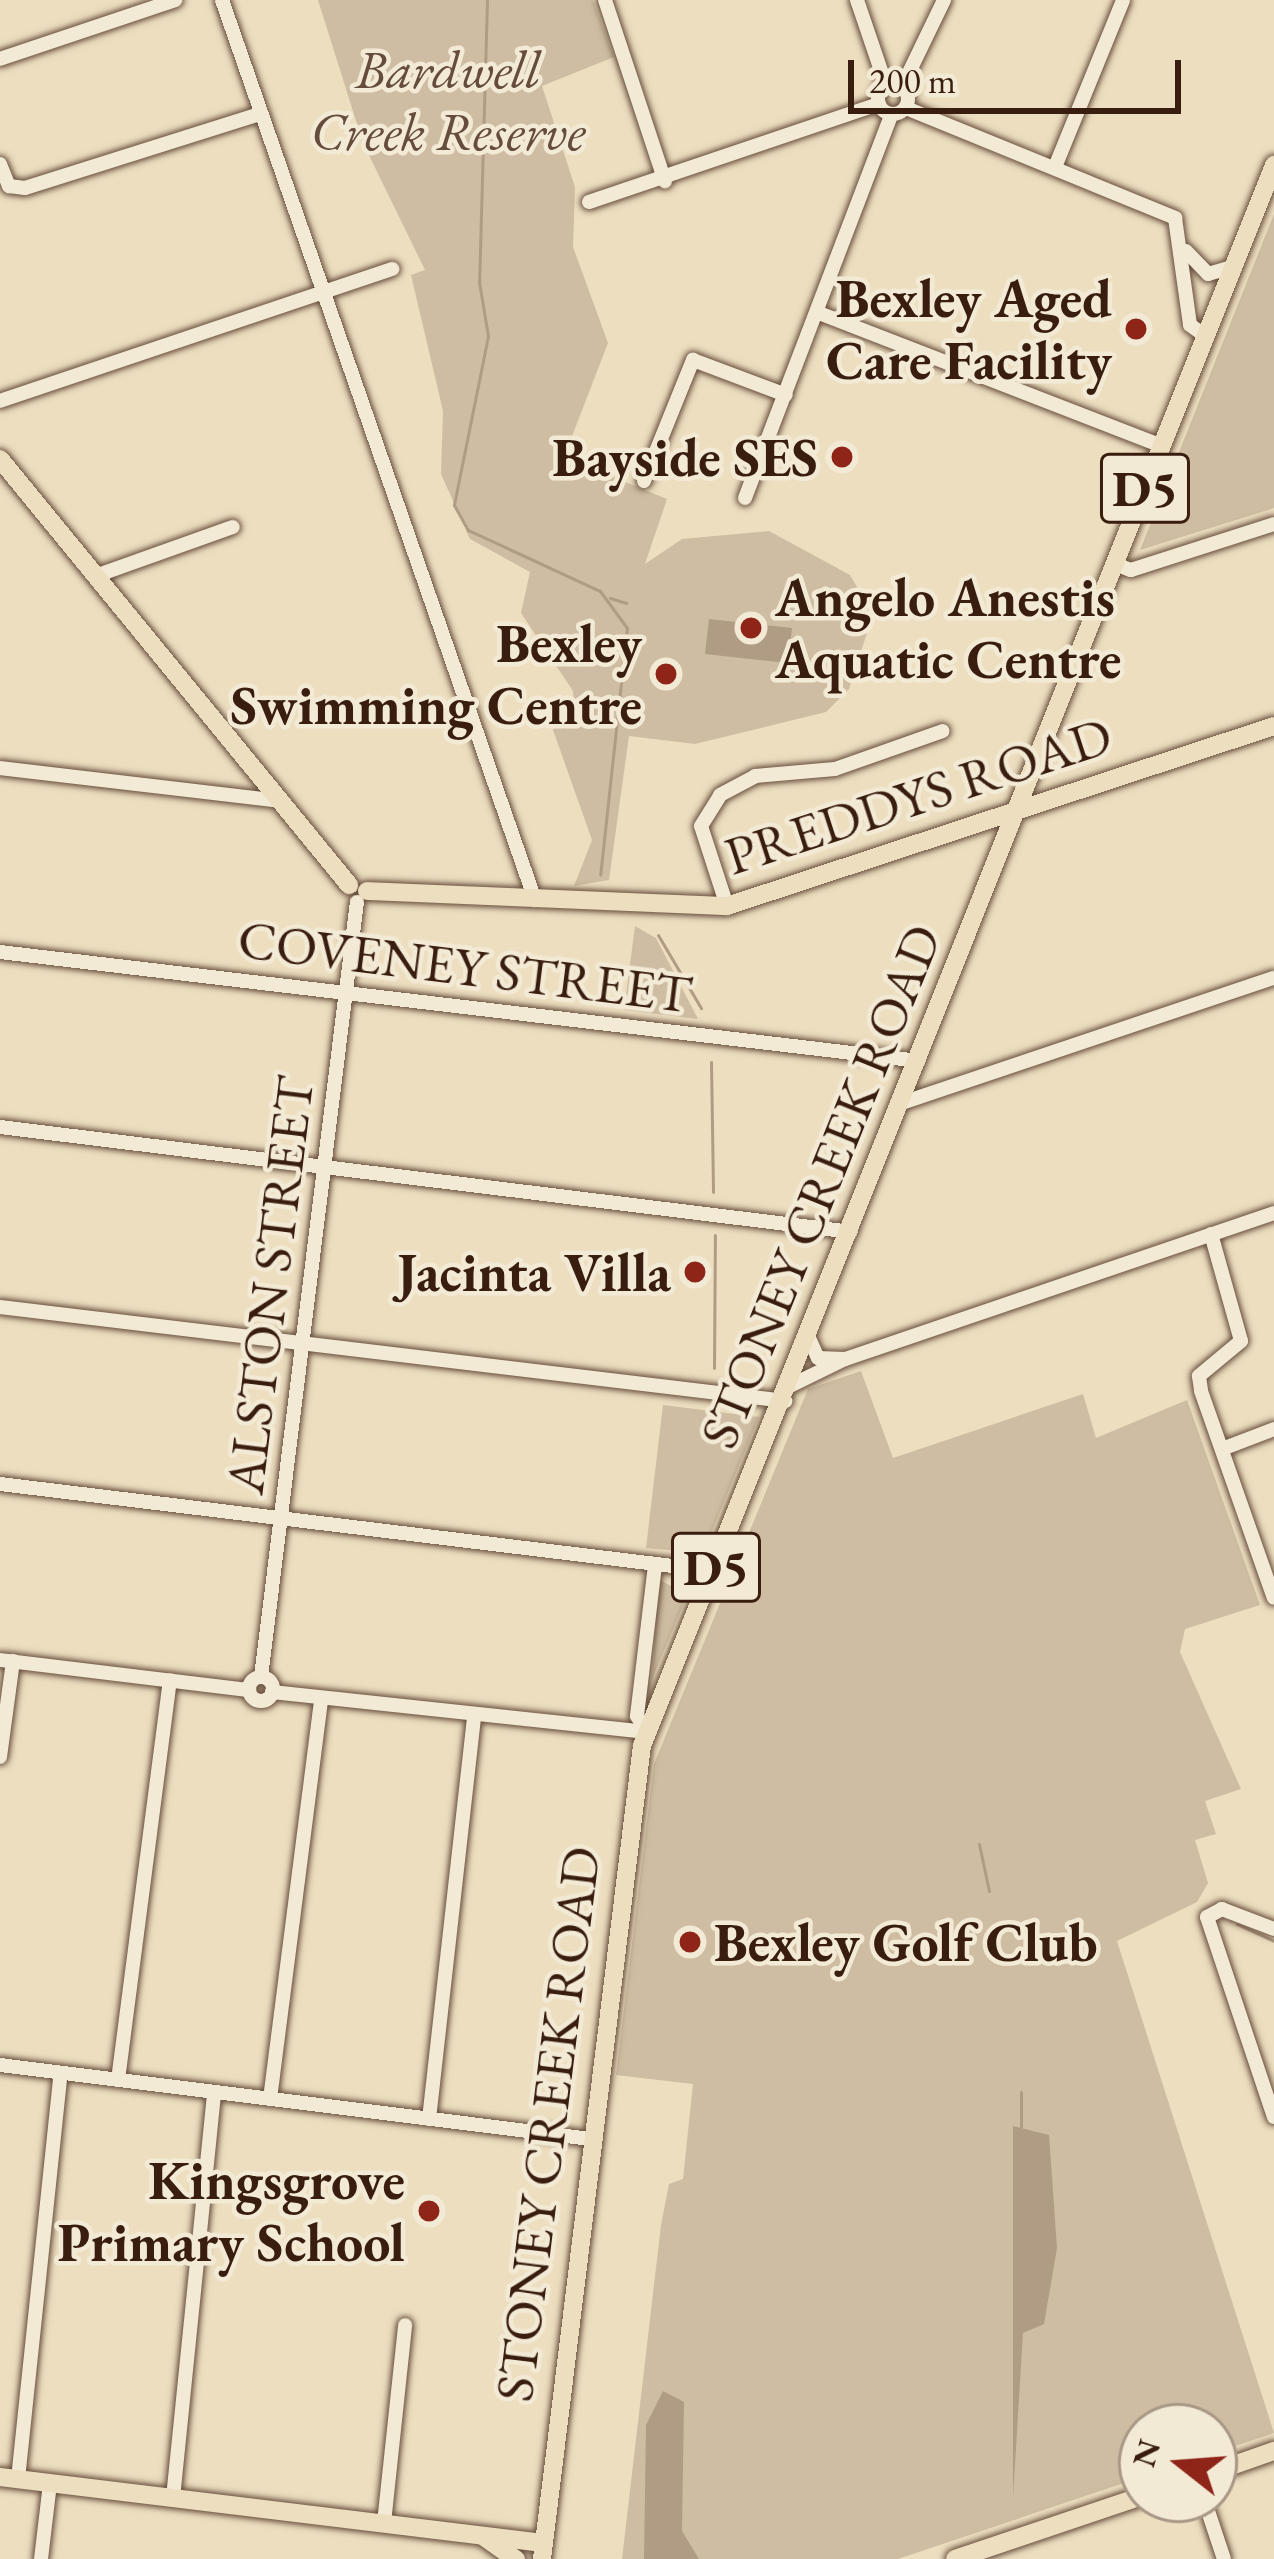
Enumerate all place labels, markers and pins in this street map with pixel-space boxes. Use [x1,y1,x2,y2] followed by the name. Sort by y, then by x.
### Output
[826,266,1112,392] place label: Bexley Aged Care Facility
[1123,316,1149,342] marker: Bexley Aged Care Facility
[552,425,818,489] place label: Bayside SES
[829,444,855,470] marker: Bayside SES
[775,565,1121,692] place label: Angelo Anestis Aquatic Centre
[230,611,642,738] place label: Bexley Swimming Centre
[738,615,764,641] marker: Angelo Anestis Aquatic Centre
[653,661,679,687] marker: Bexley Swimming Centre
[397,1240,671,1304] place label: Jacinta Villa
[682,1259,708,1285] marker: Jacinta Villa
[714,1910,1098,1974] place label: Bexley Golf Club
[677,1929,703,1955] marker: Bexley Golf Club
[57,2148,405,2274] place label: Kingsgrove Primary School
[416,2198,442,2224] marker: Kingsgrove Primary School

